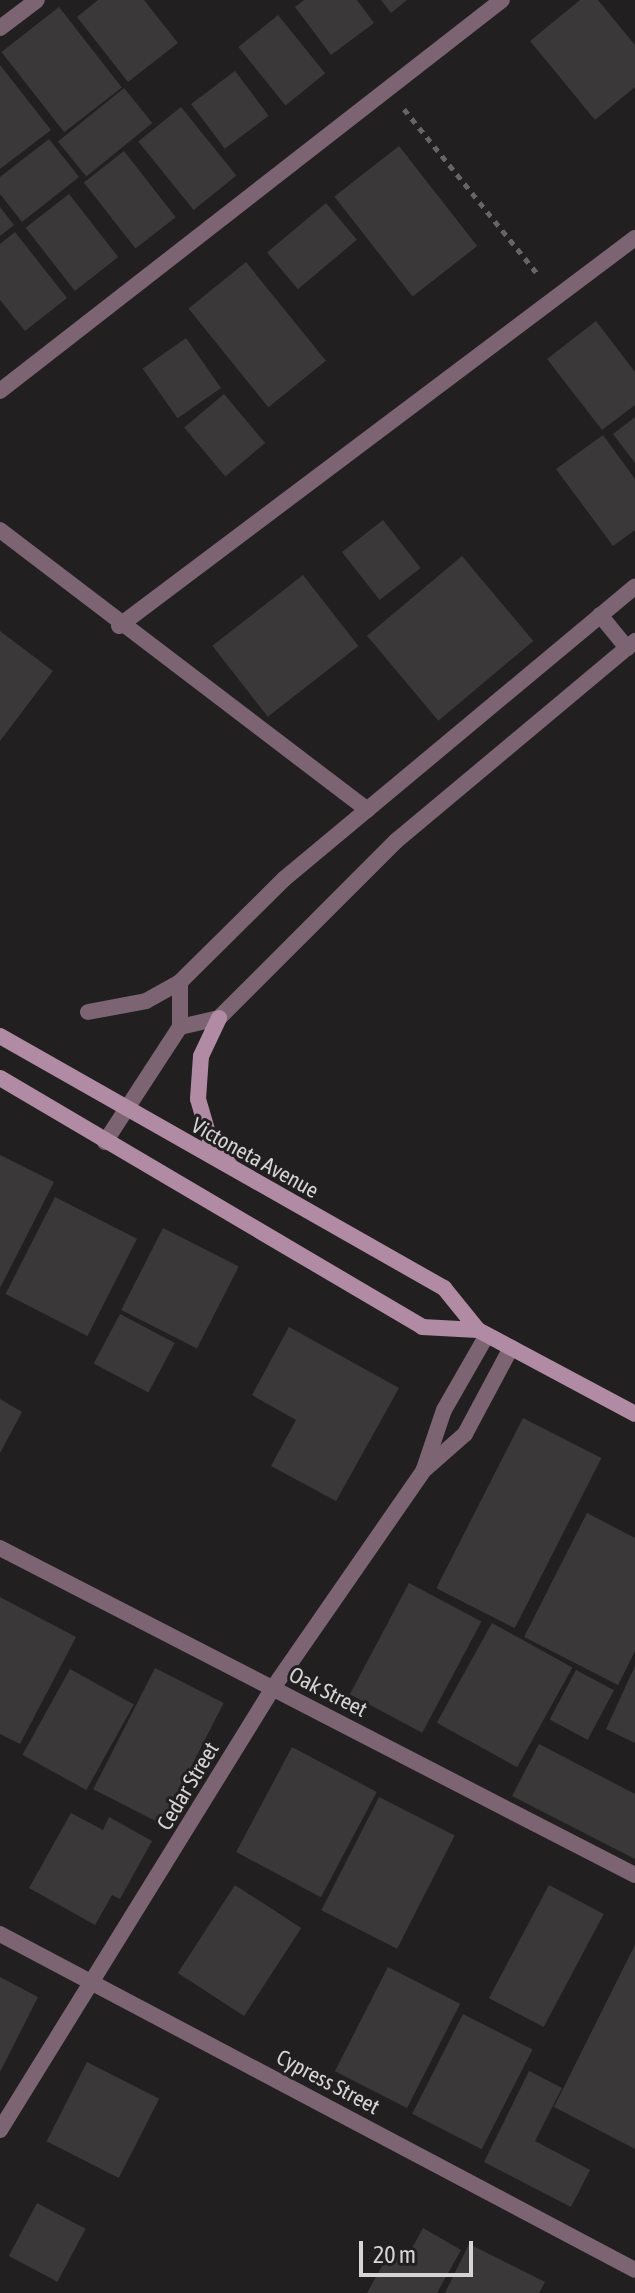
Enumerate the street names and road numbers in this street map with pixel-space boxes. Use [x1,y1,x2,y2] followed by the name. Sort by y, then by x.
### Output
[187,1112,323,1204] street label: Victoneta Avenue
[285,1661,371,1723] street label: Oak Street
[151,1737,225,1835] street label: Cedar Street
[272,2044,384,2120] street label: Cypress Street

